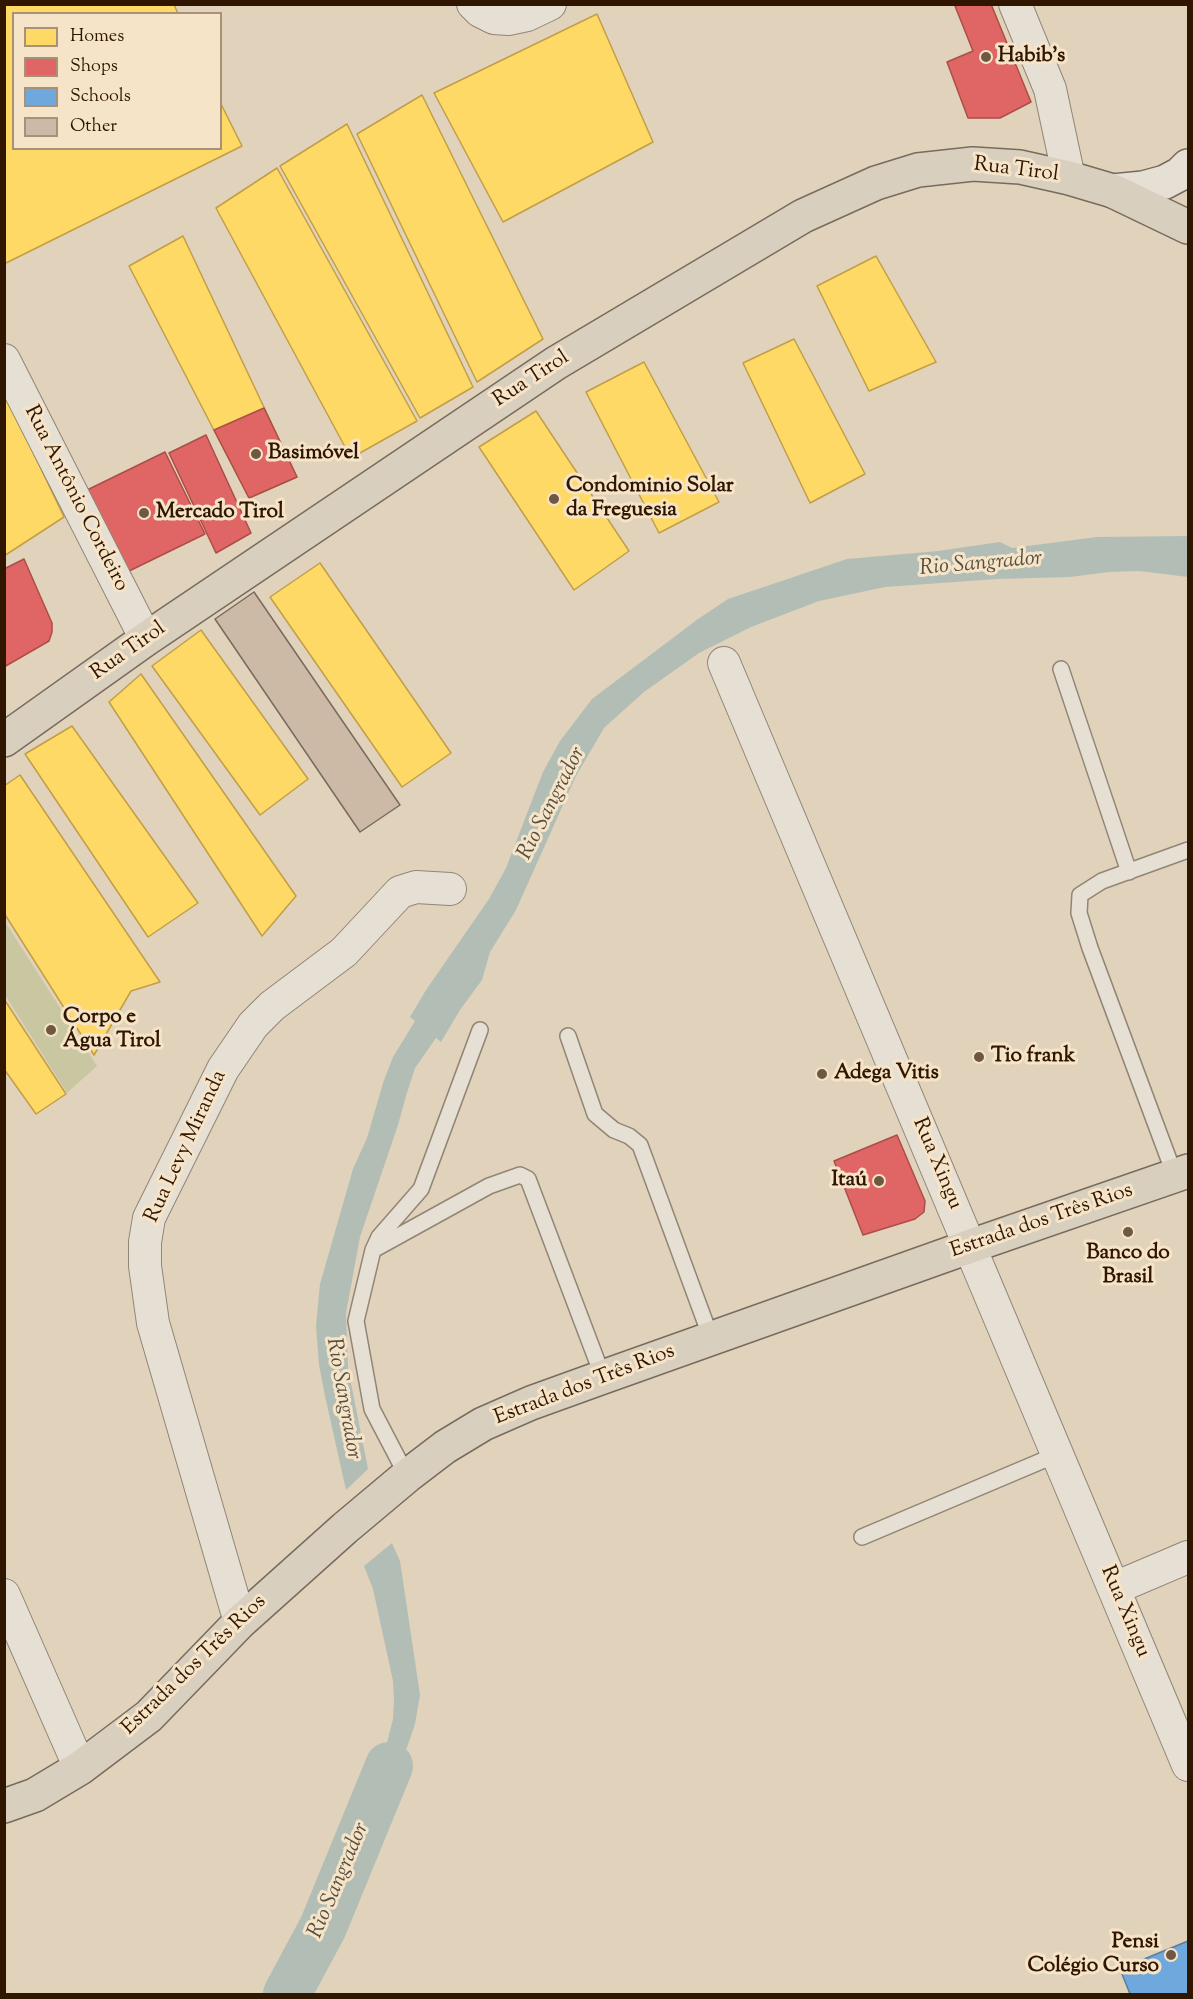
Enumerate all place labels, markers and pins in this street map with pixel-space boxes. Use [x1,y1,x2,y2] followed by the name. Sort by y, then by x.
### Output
[998,44,1065,70] place label: Habib's
[979,50,993,64] marker: Habib's
[268,441,359,467] place label: Basimóvel
[249,447,263,461] marker: Basimóvel
[566,474,734,524] place label: Condominio Solar da Freguesia
[547,492,561,506] marker: Condominio Solar da Freguesia
[156,500,284,526] place label: Mercado Tirol
[137,506,151,520] marker: Mercado Tirol
[63,1005,161,1055] place label: Corpo e Água Tirol
[44,1023,58,1037] marker: Corpo e Água Tirol
[991,1044,1075,1070] place label: Tio frank
[972,1050,986,1064] marker: Tio frank
[834,1061,939,1087] place label: Adega Vitis
[815,1067,829,1081] marker: Adega Vitis
[831,1168,867,1194] place label: Itaú
[872,1174,886,1188] marker: Itaú
[1121,1225,1135,1239] marker: Banco do Brasil
[1086,1241,1170,1291] place label: Banco do Brasil
[1027,1930,1159,1980] place label: Pensi Colégio Curso
[1164,1948,1178,1962] marker: Pensi Colégio Curso

